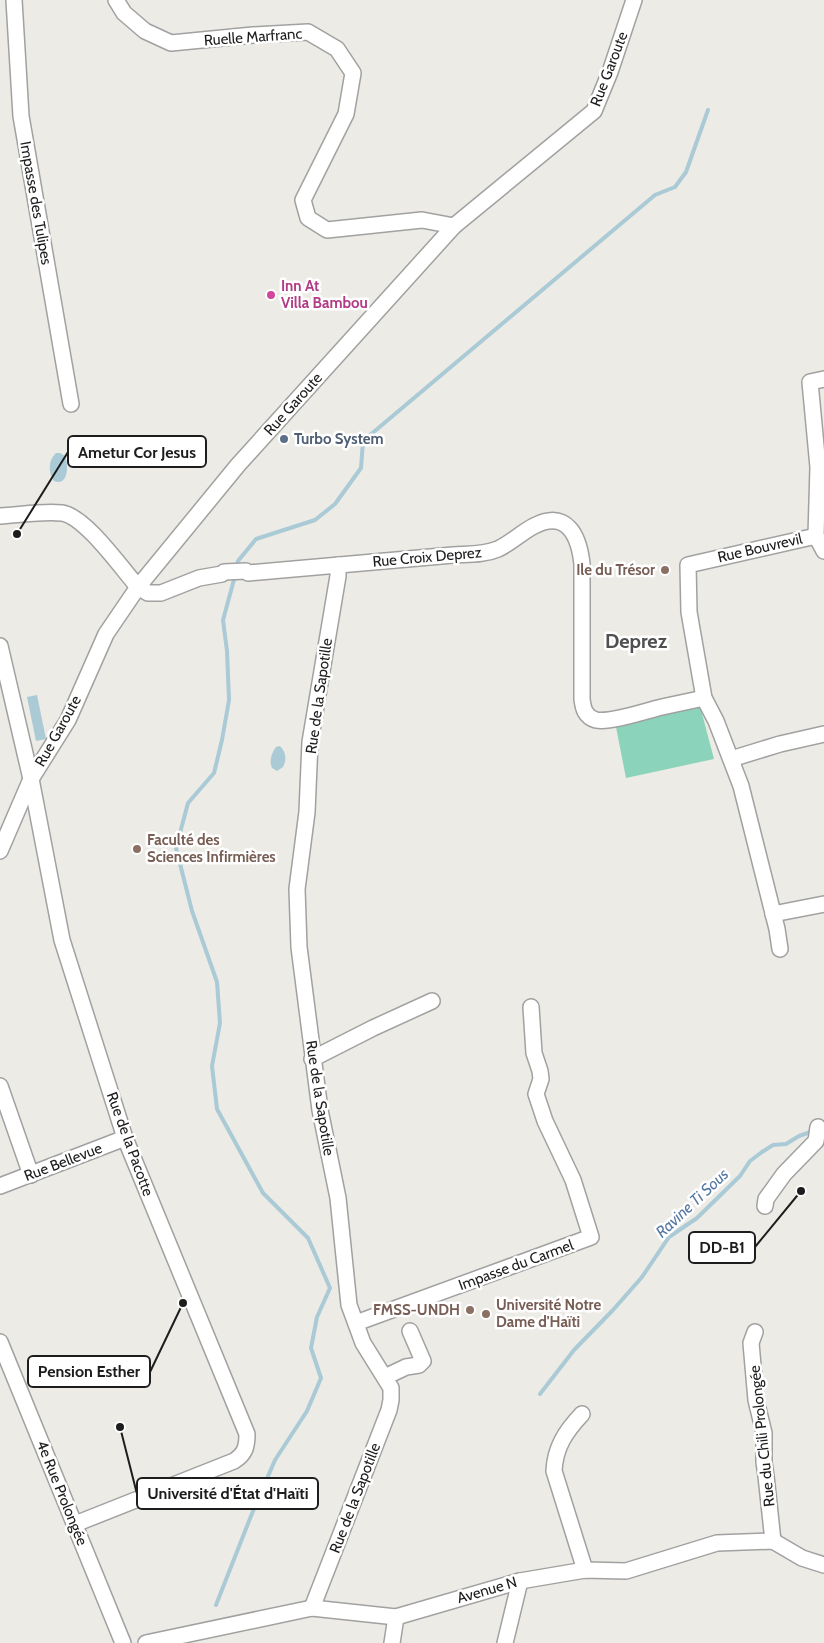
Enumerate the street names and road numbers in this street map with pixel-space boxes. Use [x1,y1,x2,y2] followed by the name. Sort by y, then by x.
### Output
[203,25,303,49] street label: Ruelle Marfranc
[587,29,632,109] street label: Rue Garoute
[16,140,56,266] street label: Impasse des Tulipes
[260,369,326,439] street label: Rue Garoute
[716,529,805,566] street label: Rue Bouvrevil
[372,543,482,571] street label: Rue Croix Deprez
[302,637,336,755] street label: Rue de la Sapotille
[31,692,85,770] street label: Rue Garoute
[302,1039,338,1157] street label: Rue de la Sapotille
[103,1090,157,1199] street label: Rue de la Pacotte
[22,1139,105,1185] street label: Rue Bellevue
[456,1236,576,1294] street label: Impasse du Carmel
[746,1364,778,1508] street label: Rue du Chili Prolongée
[33,1438,91,1548] street label: 4e Rue Prolongée
[326,1440,384,1556] street label: Rue de la Sapotille
[455,1573,519,1607] street label: Avenue N

